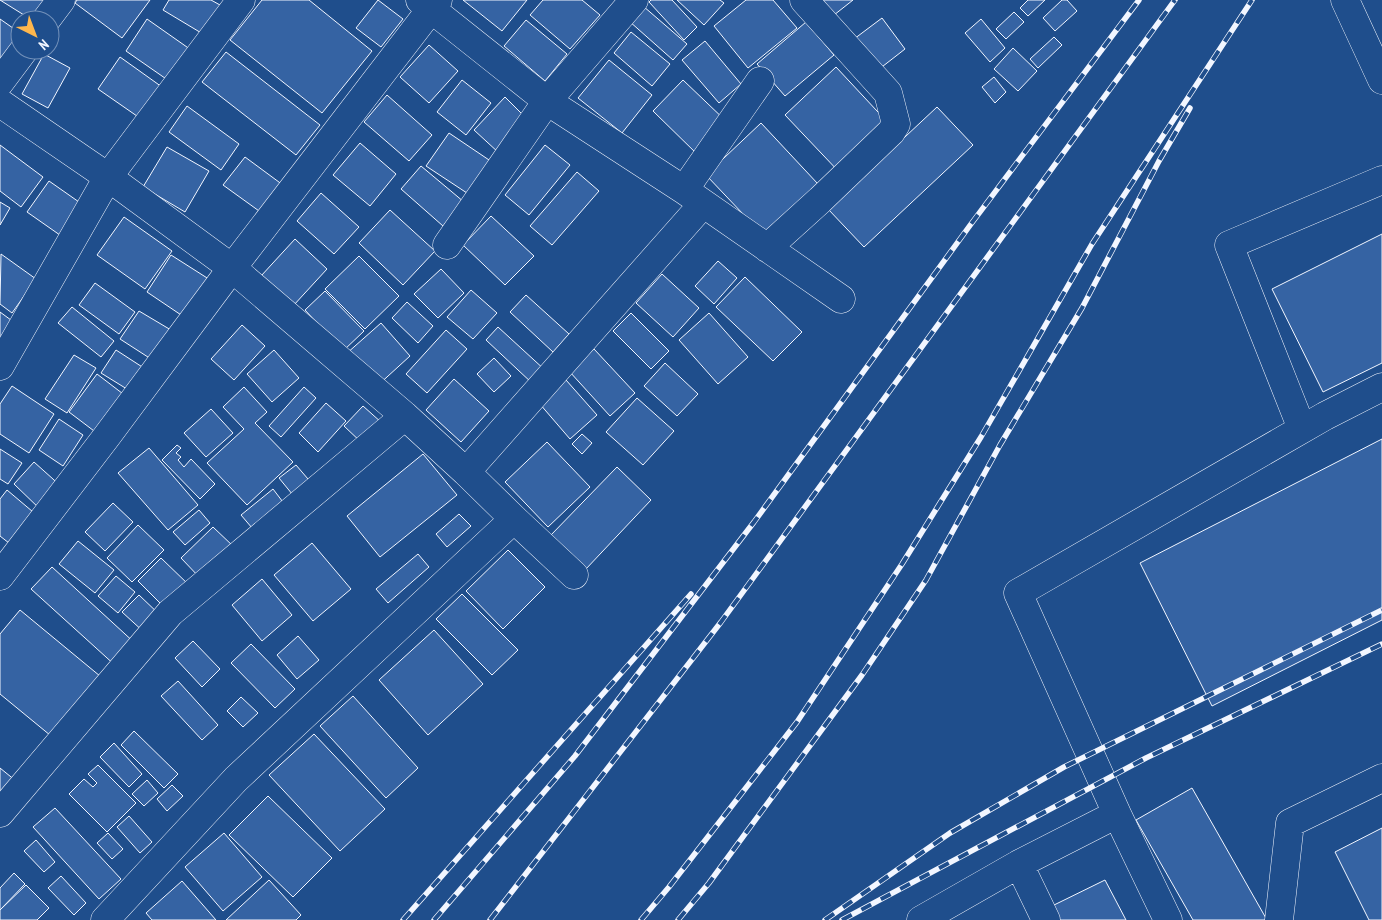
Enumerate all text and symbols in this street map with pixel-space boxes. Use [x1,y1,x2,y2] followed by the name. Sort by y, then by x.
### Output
[10,10,60,60] north arrow
[35,35,53,54] text: N

